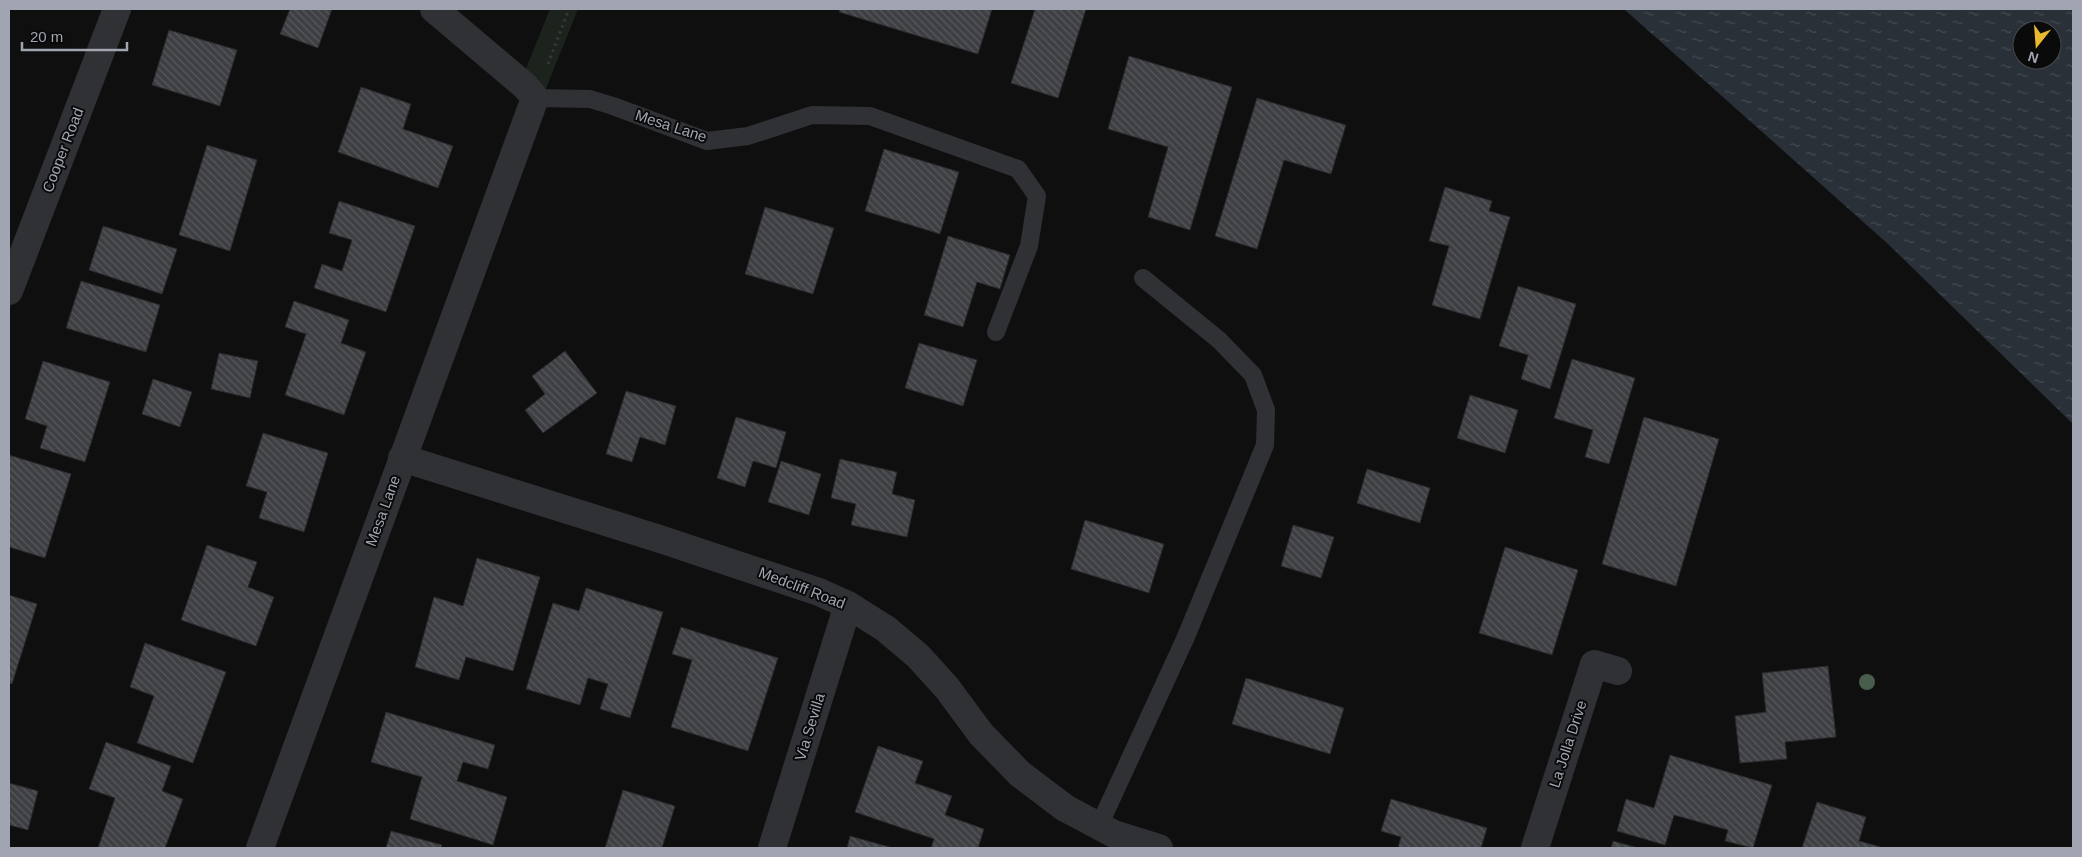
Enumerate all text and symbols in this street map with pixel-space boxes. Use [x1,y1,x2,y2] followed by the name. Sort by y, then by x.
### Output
[22,20,128,52] scale bar
[2012,20,2062,70] north arrow
[30,28,63,45] text: 20 m
[2026,48,2040,67] text: N
[39,105,86,195] street label: Cooper Road
[633,106,709,145] street label: Mesa Lane
[362,473,403,549] street label: Mesa Lane
[756,563,848,612] street label: Medcliff Road
[791,690,828,763] street label: Via Sevilla
[1545,698,1590,790] street label: La Jolla Drive

